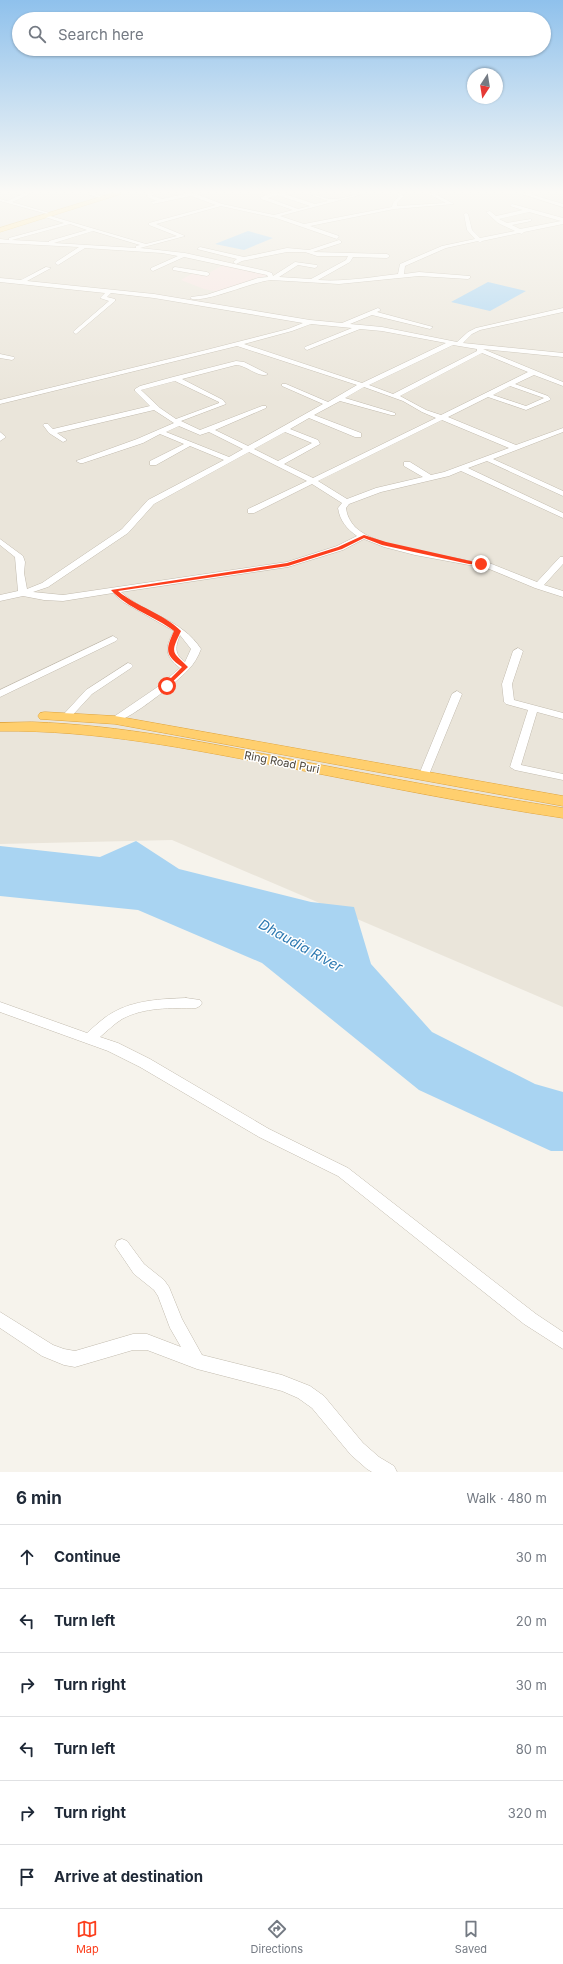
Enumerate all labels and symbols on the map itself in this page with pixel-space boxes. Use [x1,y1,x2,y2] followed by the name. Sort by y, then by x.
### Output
[467,68,503,104] north arrow
[472,555,490,573] route end
[158,677,176,695] route start
[243,748,321,776] street label: Ring Road Puri
[256,915,346,975] water label: Dhaudia River

